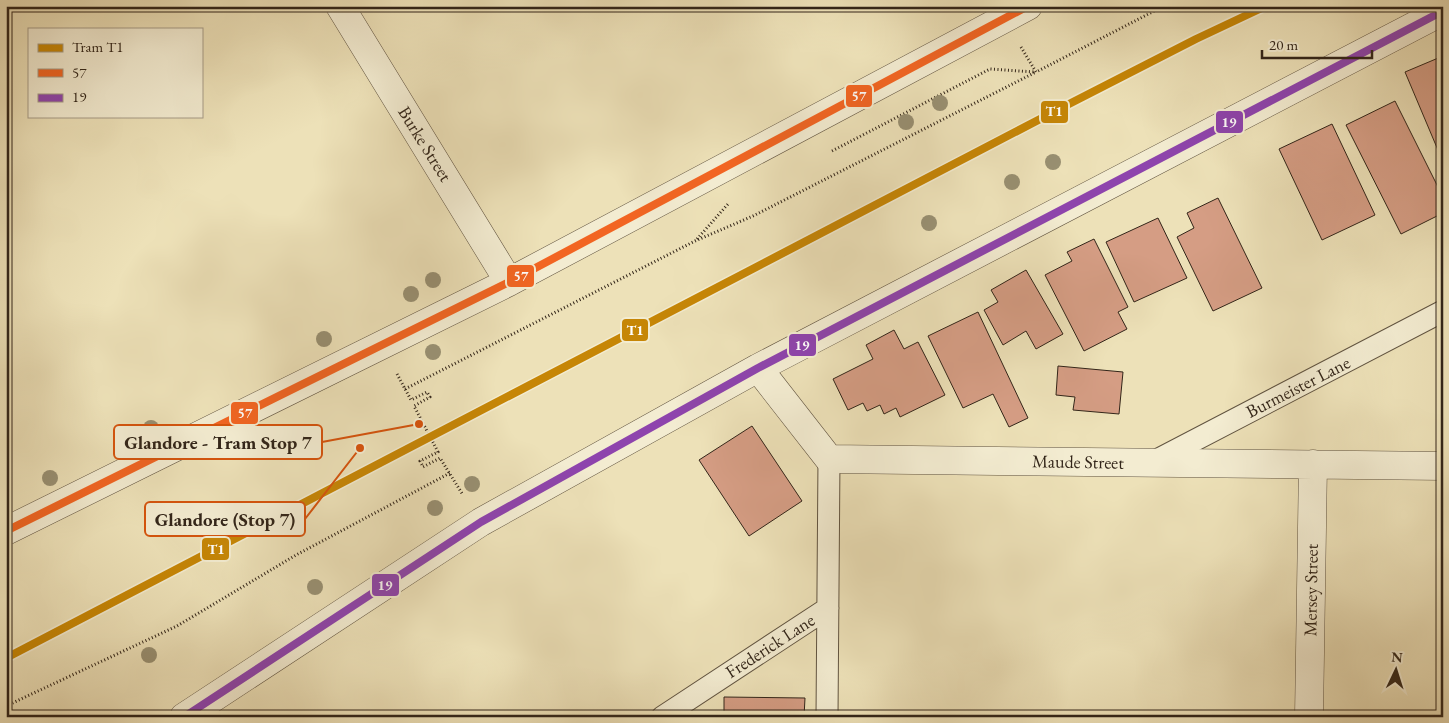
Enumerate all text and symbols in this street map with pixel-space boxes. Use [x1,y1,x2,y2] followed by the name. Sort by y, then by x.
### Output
[28,28,202,118] legend
[1262,28,1372,60] scale bar
[1269,35,1298,54] text: 20 m
[72,37,123,56] text: Tram T1
[72,63,87,82] text: 57
[845,84,873,108] line badge: 57
[72,87,86,106] text: 19
[852,87,867,105] text: 57
[1040,100,1069,124] line badge: T1
[393,102,458,186] street label: Burke Street
[1045,102,1063,120] text: T1
[1215,110,1244,134] line badge: 19
[1222,113,1237,131] text: 19
[506,264,535,288] line badge: 57
[514,267,529,285] text: 57
[621,318,649,342] line badge: T1
[626,321,644,339] text: T1
[788,333,817,357] line badge: 19
[795,336,810,354] text: 19
[1242,350,1354,423] street label: Burmeister Lane
[230,401,259,425] line badge: 57
[238,404,253,422] text: 57
[114,425,322,459] callout: Glandore - Tram Stop 7
[124,430,313,455] text: Glandore - Tram Stop 7
[1032,449,1124,474] street label: Maude Street
[145,502,305,536] callout: Glandore (Stop 7)
[155,507,296,532] text: Glandore (Stop 7)
[201,537,230,561] line badge: T1
[207,540,225,558] text: T1
[1298,543,1323,637] street label: Mersey Street
[371,573,400,597] line badge: 19
[378,576,393,594] text: 19
[721,608,819,683] street label: Frederick Lane
[1372,646,1422,696] north arrow
[1391,648,1404,666] text: N

